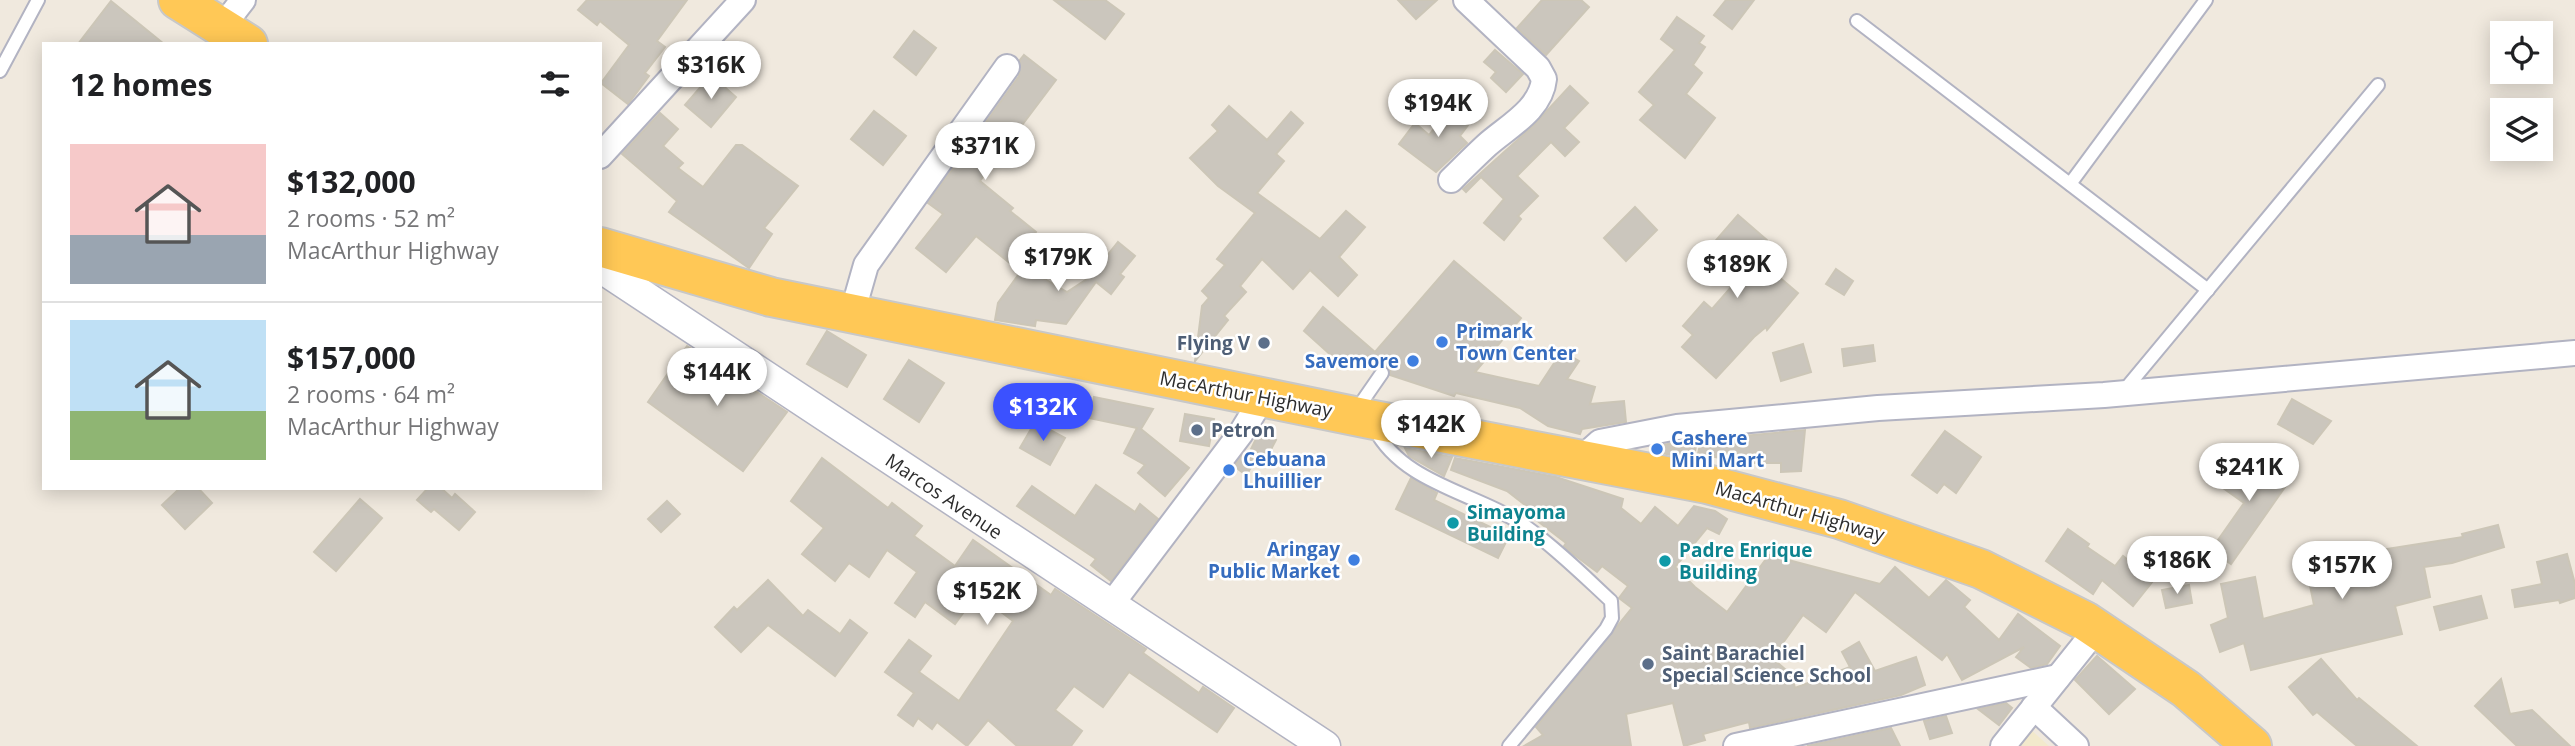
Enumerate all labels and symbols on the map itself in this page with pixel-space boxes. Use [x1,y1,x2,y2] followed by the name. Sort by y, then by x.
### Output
[662,42,760,101] pin: $316K
[1389,80,1487,139] pin: $194K
[936,122,1034,182] pin: $371K
[1009,233,1107,293] pin: $179K
[1688,240,1786,300] pin: $189K
[1456,318,1577,366] place label: Primark Town Center
[1177,330,1251,356] place label: Flying V
[1434,334,1450,350] marker: Primark Town Center
[1256,335,1272,351] marker: Flying V
[668,348,766,408] pin: $144K
[1305,348,1399,374] place label: Savemore
[1405,353,1421,369] marker: Savemore
[1158,365,1335,424] street label: MacArthur Highway
[994,384,1092,443] pin: $132K
[1382,400,1480,460] pin: $142K
[1211,417,1275,443] place label: Petron
[1189,422,1205,438] marker: Petron
[1671,425,1764,473] place label: Cashere Mini Mart
[1649,441,1665,457] marker: Cashere Mini Mart
[2200,444,2298,503] pin: $241K
[1243,446,1326,494] place label: Cebuana Lhuillier
[880,447,1008,545] street label: Marcos Avenue
[1221,462,1237,478] marker: Cebuana Lhuillier
[1712,474,1888,548] street label: MacArthur Highway
[1467,499,1566,547] place label: Simayoma Building
[1445,515,1461,531] marker: Simayoma Building
[1208,536,1340,584] place label: Aringay Public Market
[2128,536,2226,596] pin: $186K
[1679,537,1813,585] place label: Padre Enrique Building
[2293,542,2391,601] pin: $157K
[1346,552,1362,568] marker: Aringay Public Market
[1657,553,1673,569] marker: Padre Enrique Building
[938,568,1036,627] pin: $152K
[1662,640,1871,688] place label: Saint Barachiel Special Science School
[1640,656,1656,672] marker: Saint Barachiel Special Science School

